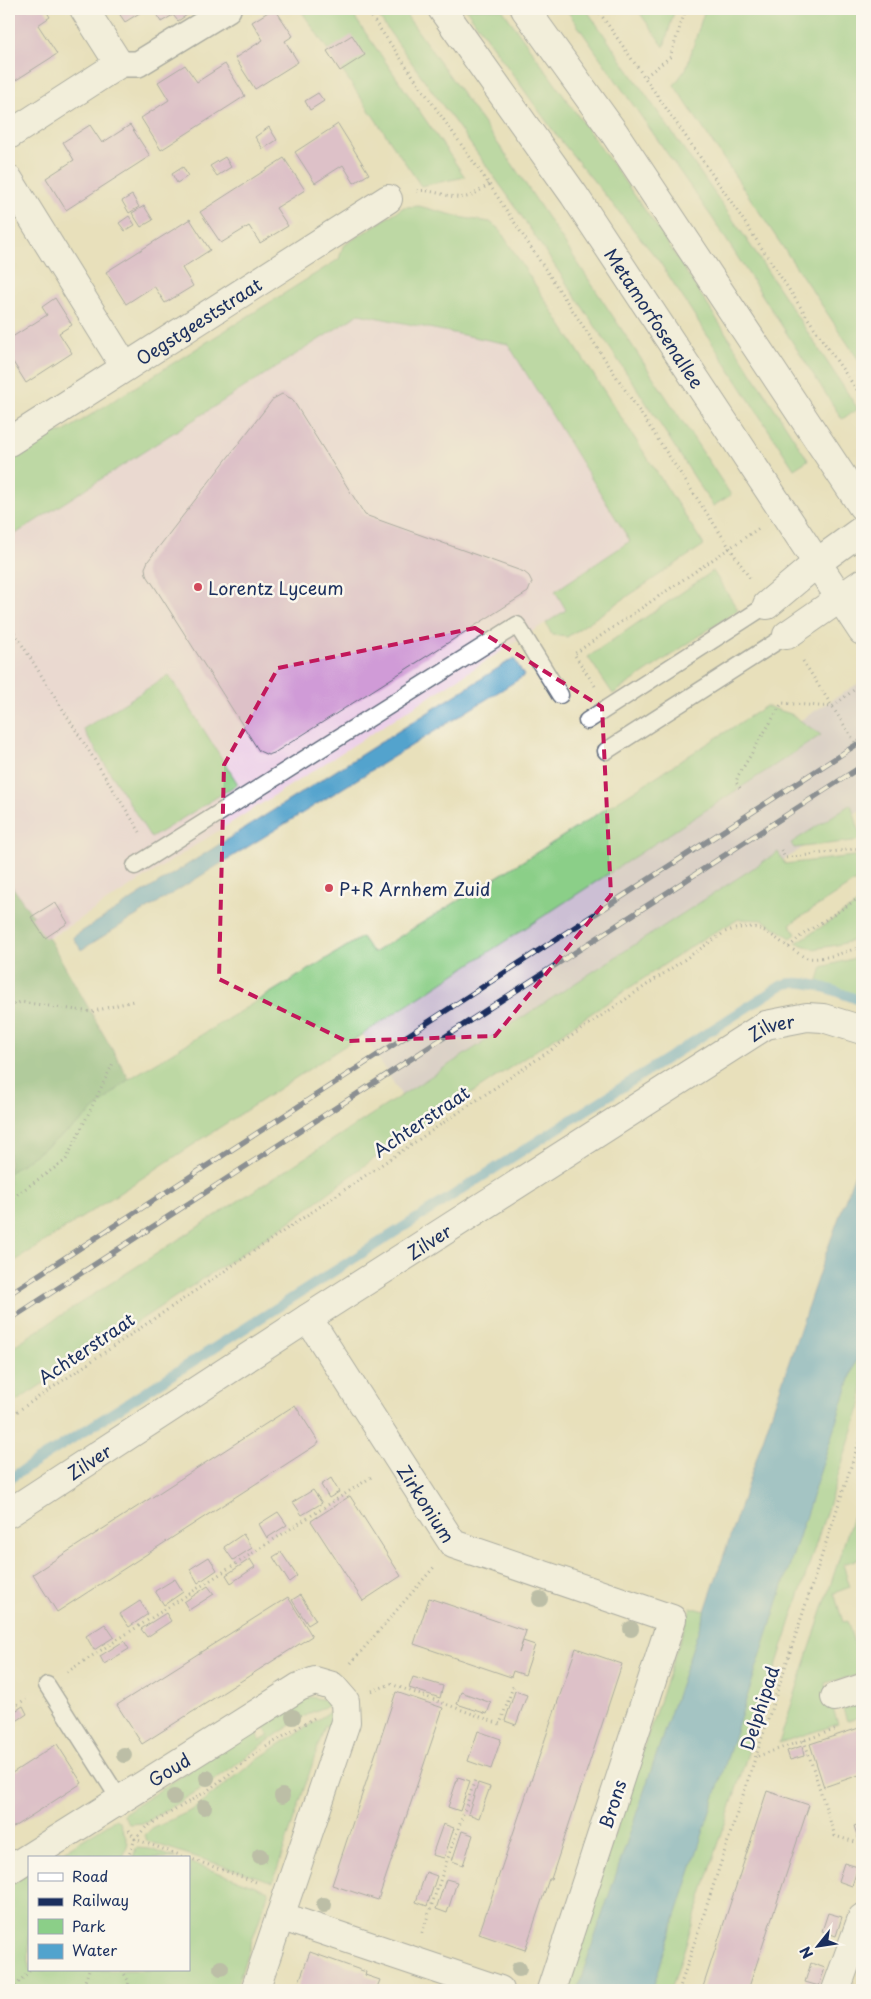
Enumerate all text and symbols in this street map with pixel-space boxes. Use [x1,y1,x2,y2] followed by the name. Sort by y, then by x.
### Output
[599,242,711,393] street label: Metamorfosenallee
[130,270,267,371] street label: Oegstgeeststraat
[208,574,344,601] place label: Lorentz Lyceum
[192,581,204,593] marker: Lorentz Lyceum
[339,875,491,902] place label: P+R Arnhem Zuid
[323,882,335,894] marker: P+R Arnhem Zuid
[742,1006,797,1047] street label: Zilver
[367,1079,475,1163] street label: Achterstraat
[401,1216,457,1265] street label: Zilver
[32,1306,140,1390] street label: Achterstraat
[61,1436,117,1486] street label: Zilver
[392,1459,462,1548] street label: Zirkonium
[733,1662,785,1754] street label: Delphipad
[142,1746,195,1793] street label: Goud
[591,1776,633,1832] street label: Brons
[28,1856,190,1972] legend
[72,1864,108,1887] text: Road
[72,1888,129,1911] text: Railway
[72,1914,106,1937] text: Park
[794,1922,844,1972] north arrow
[72,1938,117,1961] text: Water
[794,1943,818,1963] text: N

